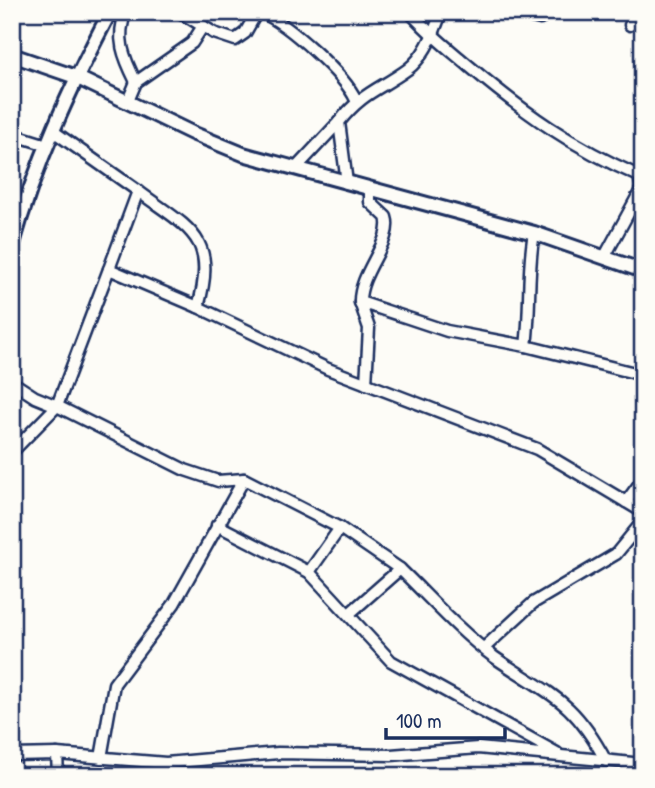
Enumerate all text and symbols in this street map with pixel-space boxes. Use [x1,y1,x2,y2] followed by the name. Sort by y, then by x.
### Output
[386,697,504,741] scale bar
[396,706,442,735] text: 100 m

